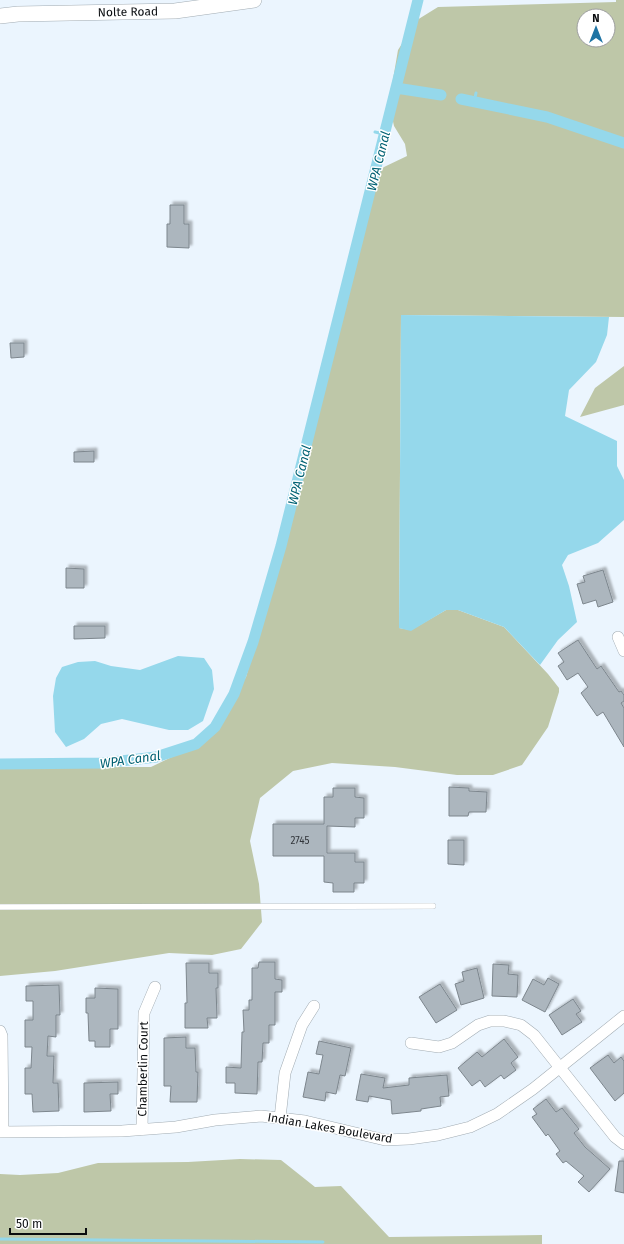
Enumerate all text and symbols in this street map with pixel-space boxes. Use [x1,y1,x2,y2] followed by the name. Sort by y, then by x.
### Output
[98,4,158,19] street label: Nolte Road
[576,8,616,48] north arrow
[592,12,600,25] text: N
[364,129,393,193] water label: WPA Canal
[285,443,314,507] water label: WPA Canal
[99,748,162,771] water label: WPA Canal
[290,835,310,847] house number: 2745
[135,1021,151,1117] street label: Chamberlin Court
[266,1110,394,1146] street label: Indian Lakes Boulevard
[10,1210,86,1236] scale bar
[16,1217,42,1231] text: 50 m

